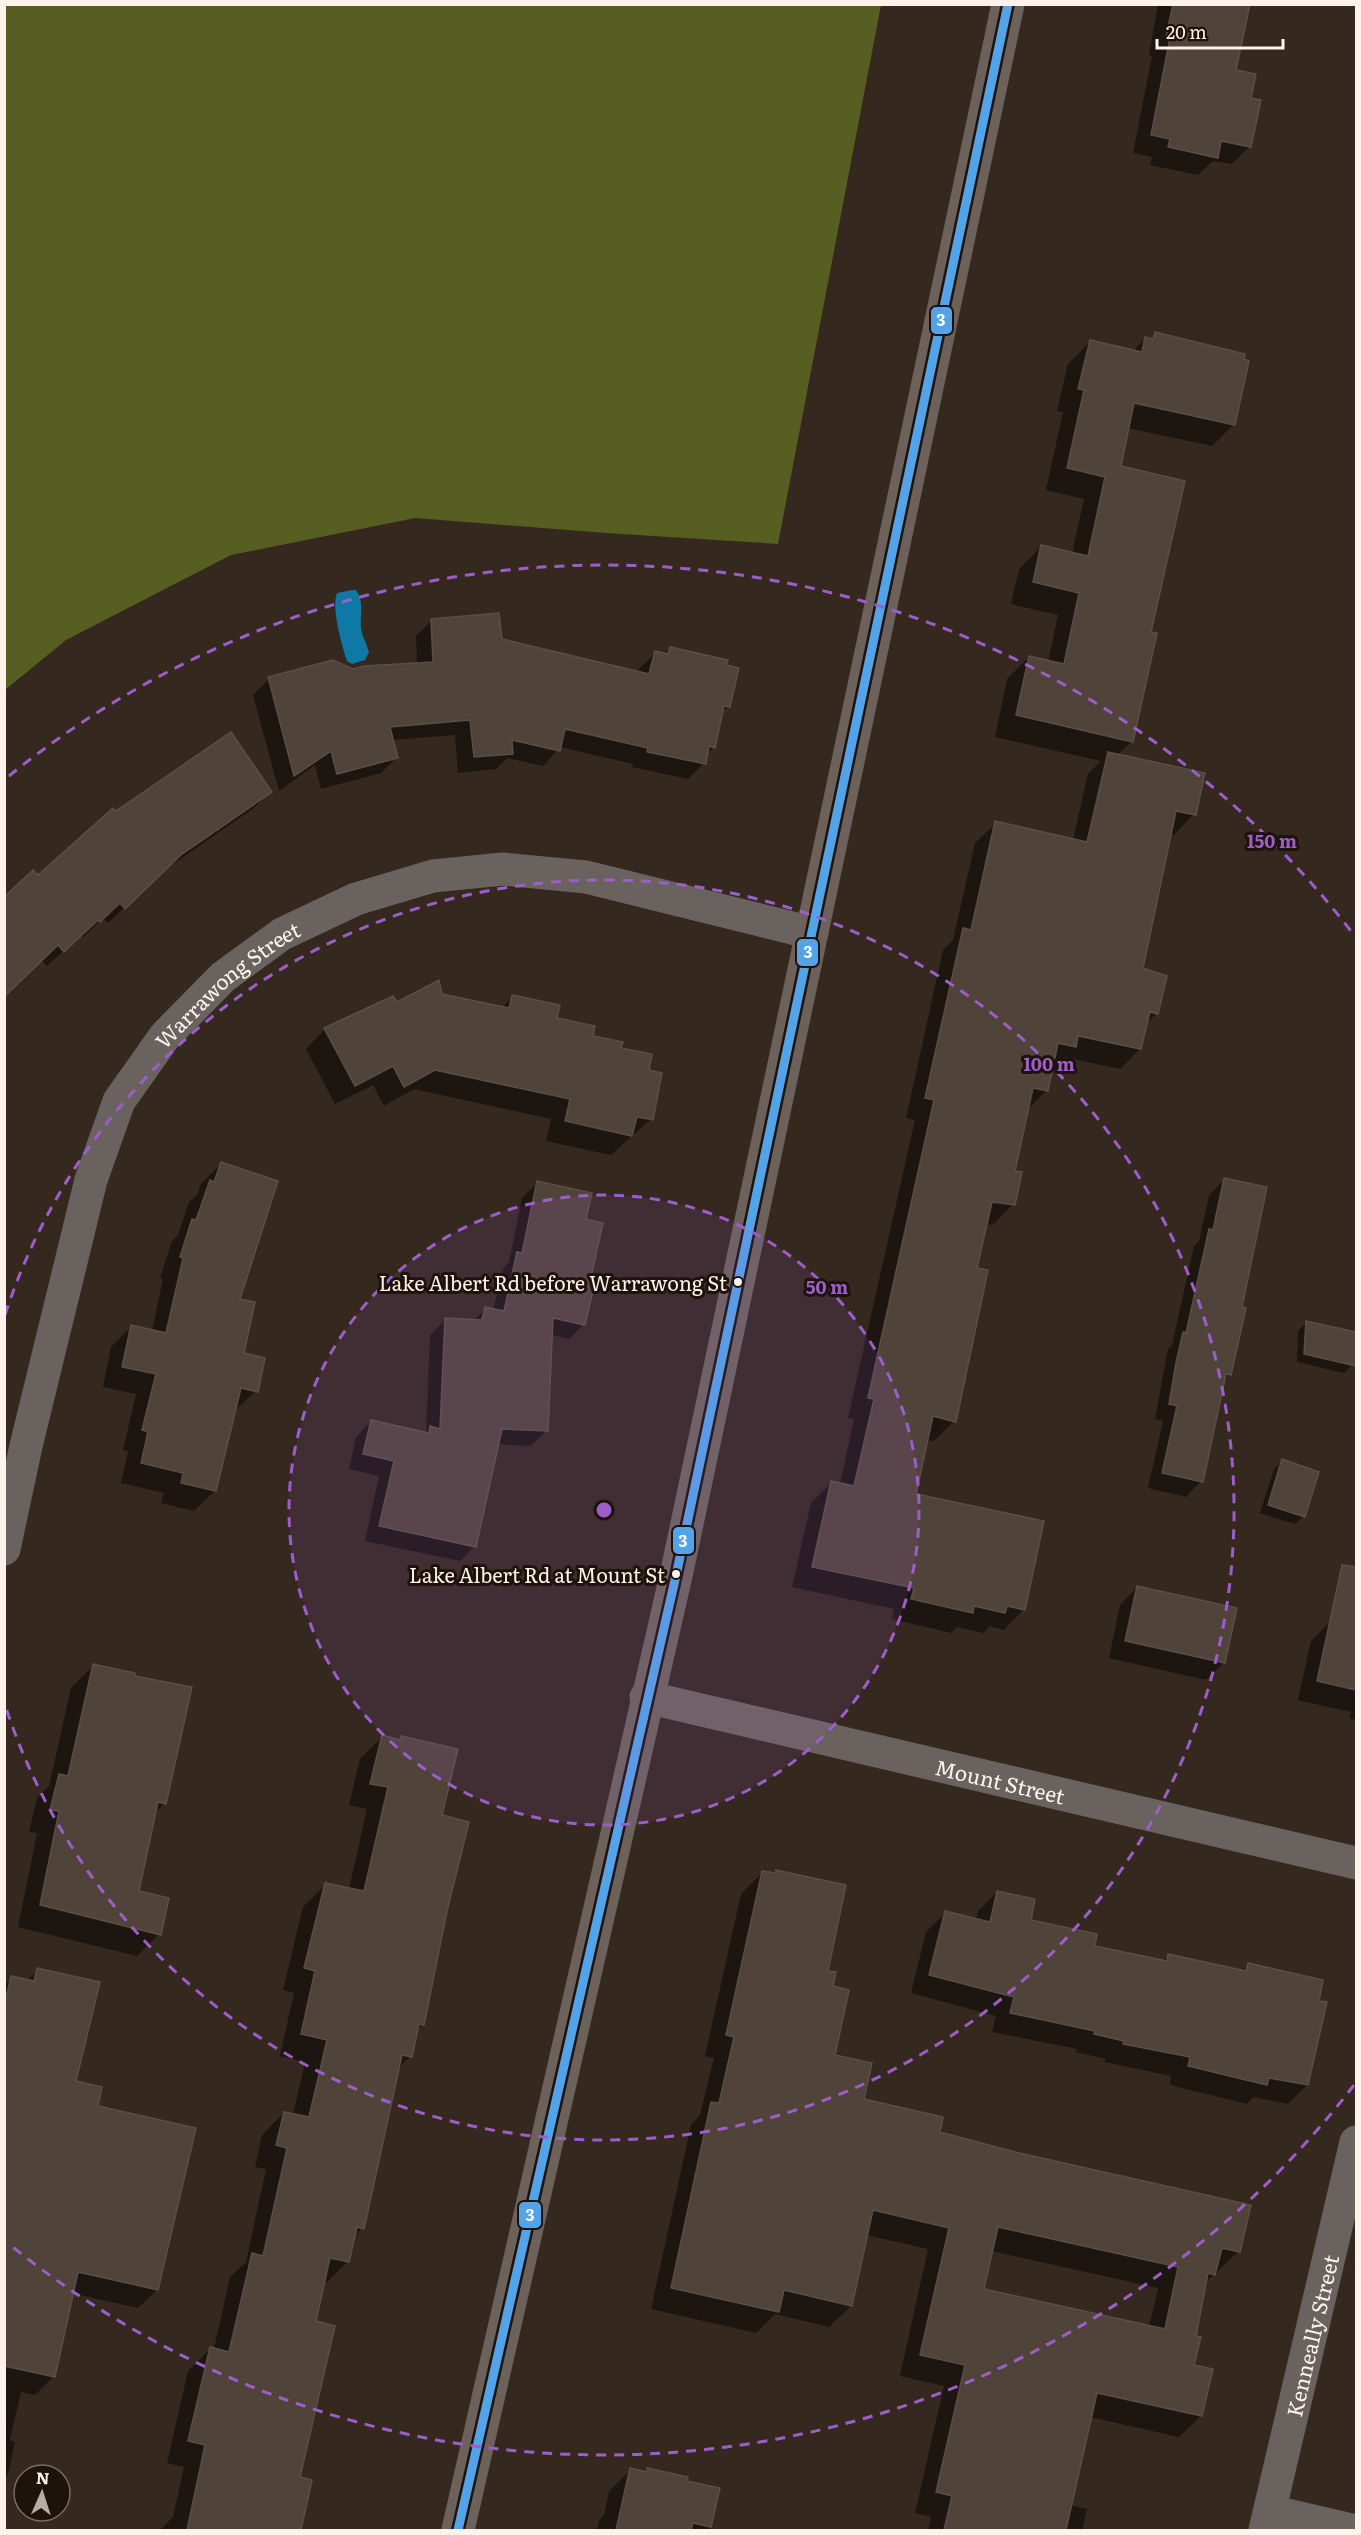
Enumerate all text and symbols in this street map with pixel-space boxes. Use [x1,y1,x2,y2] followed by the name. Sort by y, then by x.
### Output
[1157,12,1283,50] scale bar
[1166,18,1207,45] text: 20 m
[930,306,953,335] line badge: 3
[937,307,946,331] text: 3
[1247,827,1297,854] text: 150 m
[147,912,305,1054] street label: Warrawong Street
[796,938,819,967] line badge: 3
[804,939,813,963] text: 3
[1023,1050,1075,1077] text: 100 m
[379,1267,727,1297] place label: Lake Albert Rd before Warrawong St
[806,1273,848,1300] text: 50 m
[732,1276,744,1288] marker: Lake Albert Rd before Warrawong St
[594,1500,614,1520] centre of rings
[672,1526,695,1555] line badge: 3
[679,1528,688,1552] text: 3
[409,1559,665,1589] place label: Lake Albert Rd at Mount St
[670,1568,682,1580] marker: Lake Albert Rd at Mount St
[933,1750,1069,1810] street label: Mount Street
[518,2201,542,2229] line badge: 3
[526,2202,535,2226] text: 3
[1277,2251,1345,2419] street label: Kenneally Street
[12,2463,72,2523] north arrow
[35,2465,50,2489] text: N

